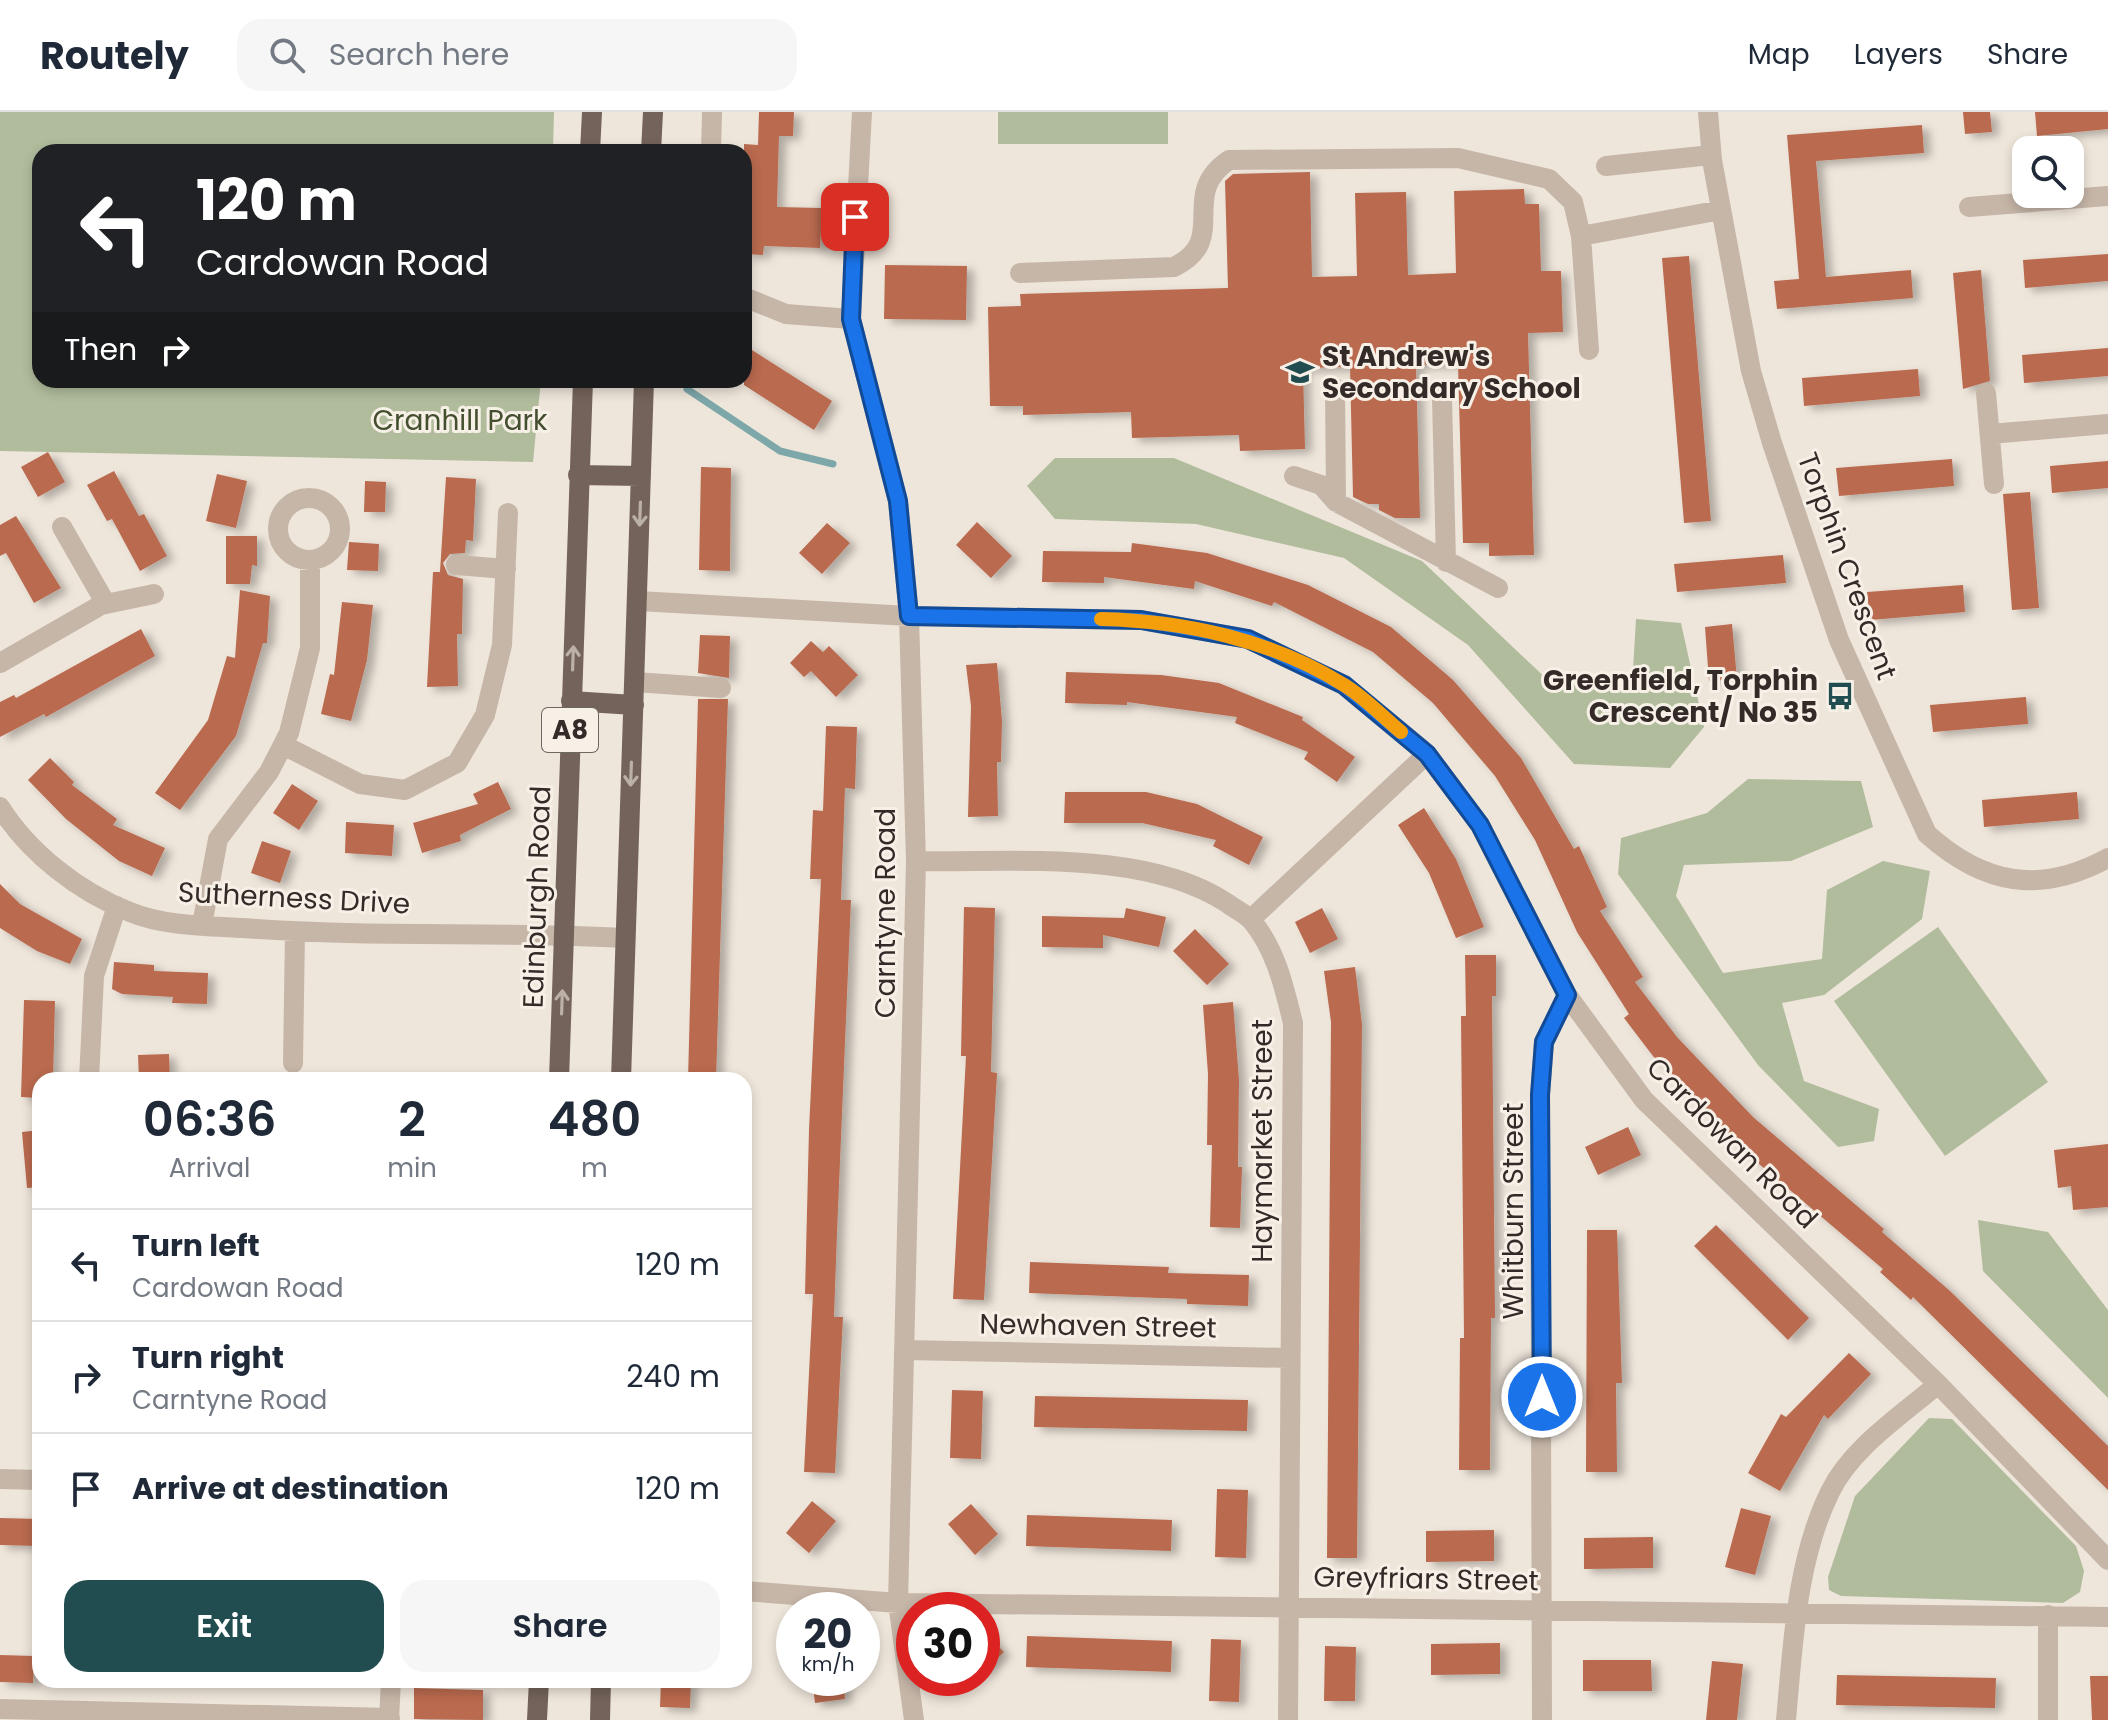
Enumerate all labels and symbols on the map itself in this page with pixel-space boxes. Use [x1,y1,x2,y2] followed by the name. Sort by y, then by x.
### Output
[821,183,889,251] pin
[1322,337,1581,408] place label: St Andrew's Secondary School
[1285,357,1315,387] school or university icon: St Andrew's Secondary School
[373,401,548,440] park label: Cranhill Park
[1788,447,1906,685] street label: Torphin Crescent
[633,500,648,527] one-way arrow
[565,645,580,672] one-way arrow
[1543,661,1818,732] place label: Greenfield, Torphin Crescent/ No 35
[1825,681,1855,711] bus stop icon: Greenfield, Torphin Crescent/ No 35
[542,708,598,752] road number: A8
[624,760,639,787] one-way arrow
[514,785,560,1009] street label: Edinburgh Road
[866,808,905,1018] street label: Carntyne Road
[177,872,411,924] street label: Sutherness Drive
[554,989,569,1016] one-way arrow
[1243,1019,1282,1263] street label: Haymarket Street
[1638,1049,1826,1237] street label: Cardowan Road
[1494,1102,1533,1320] street label: Whitburn Street
[979,1304,1217,1348] street label: Newhaven Street
[1500,1355,1584,1439] position arrow
[1313,1558,1539,1600] street label: Greyfriars Street
[896,1592,1000,1696] speed limit sign: 30

